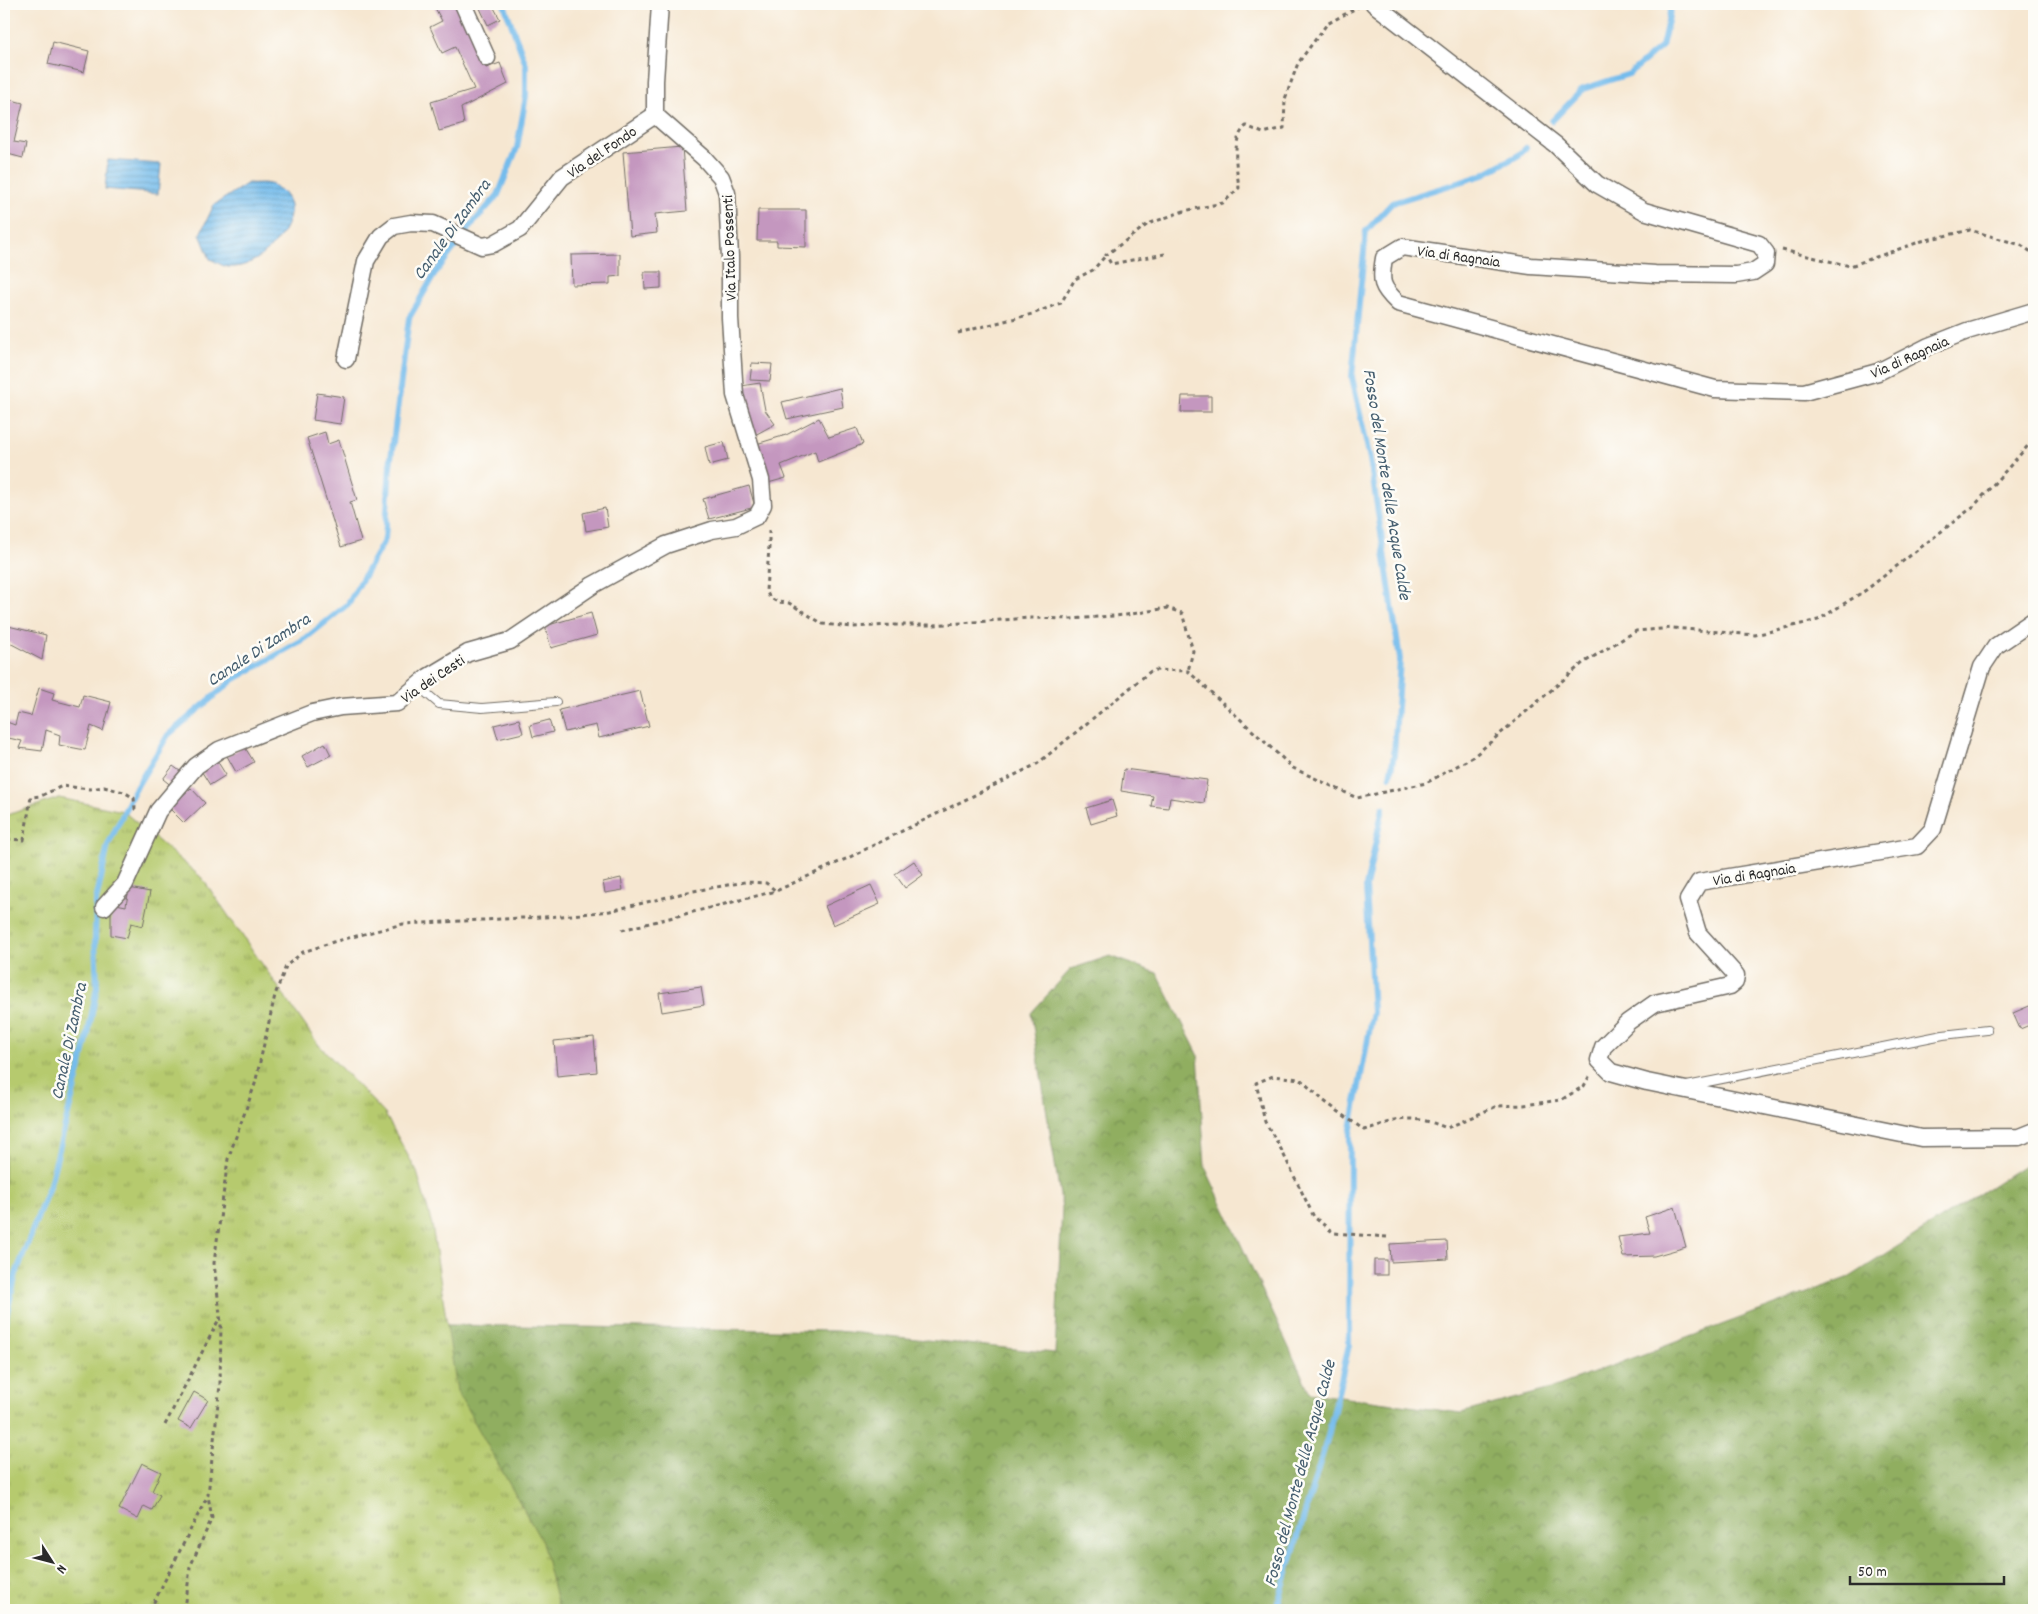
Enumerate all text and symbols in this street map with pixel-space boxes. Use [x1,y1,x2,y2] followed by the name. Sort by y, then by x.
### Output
[563,121,642,185] street label: Via del Fondo
[408,174,499,286] water label: Canale Di Zambra
[717,195,744,301] street label: Via Italo Possenti
[1416,240,1502,275] street label: Via di Ragnaia
[1867,331,1953,386] street label: Via di Ragnaia
[1355,367,1416,603] water label: Fosso del Monte delle Acque Calde
[203,607,317,694] water label: Canale Di Zambra
[397,650,470,710] street label: Via dei Cesti
[1711,858,1798,893] street label: Via di Ragnaia
[46,979,95,1102] water label: Canale Di Zambra
[1259,1357,1344,1590] water label: Fosso del Monte delle Acque Calde
[28,1536,78,1586] north arrow
[1850,1554,2004,1586] scale bar
[51,1560,71,1577] text: N
[1858,1562,1887,1584] text: 50 m

